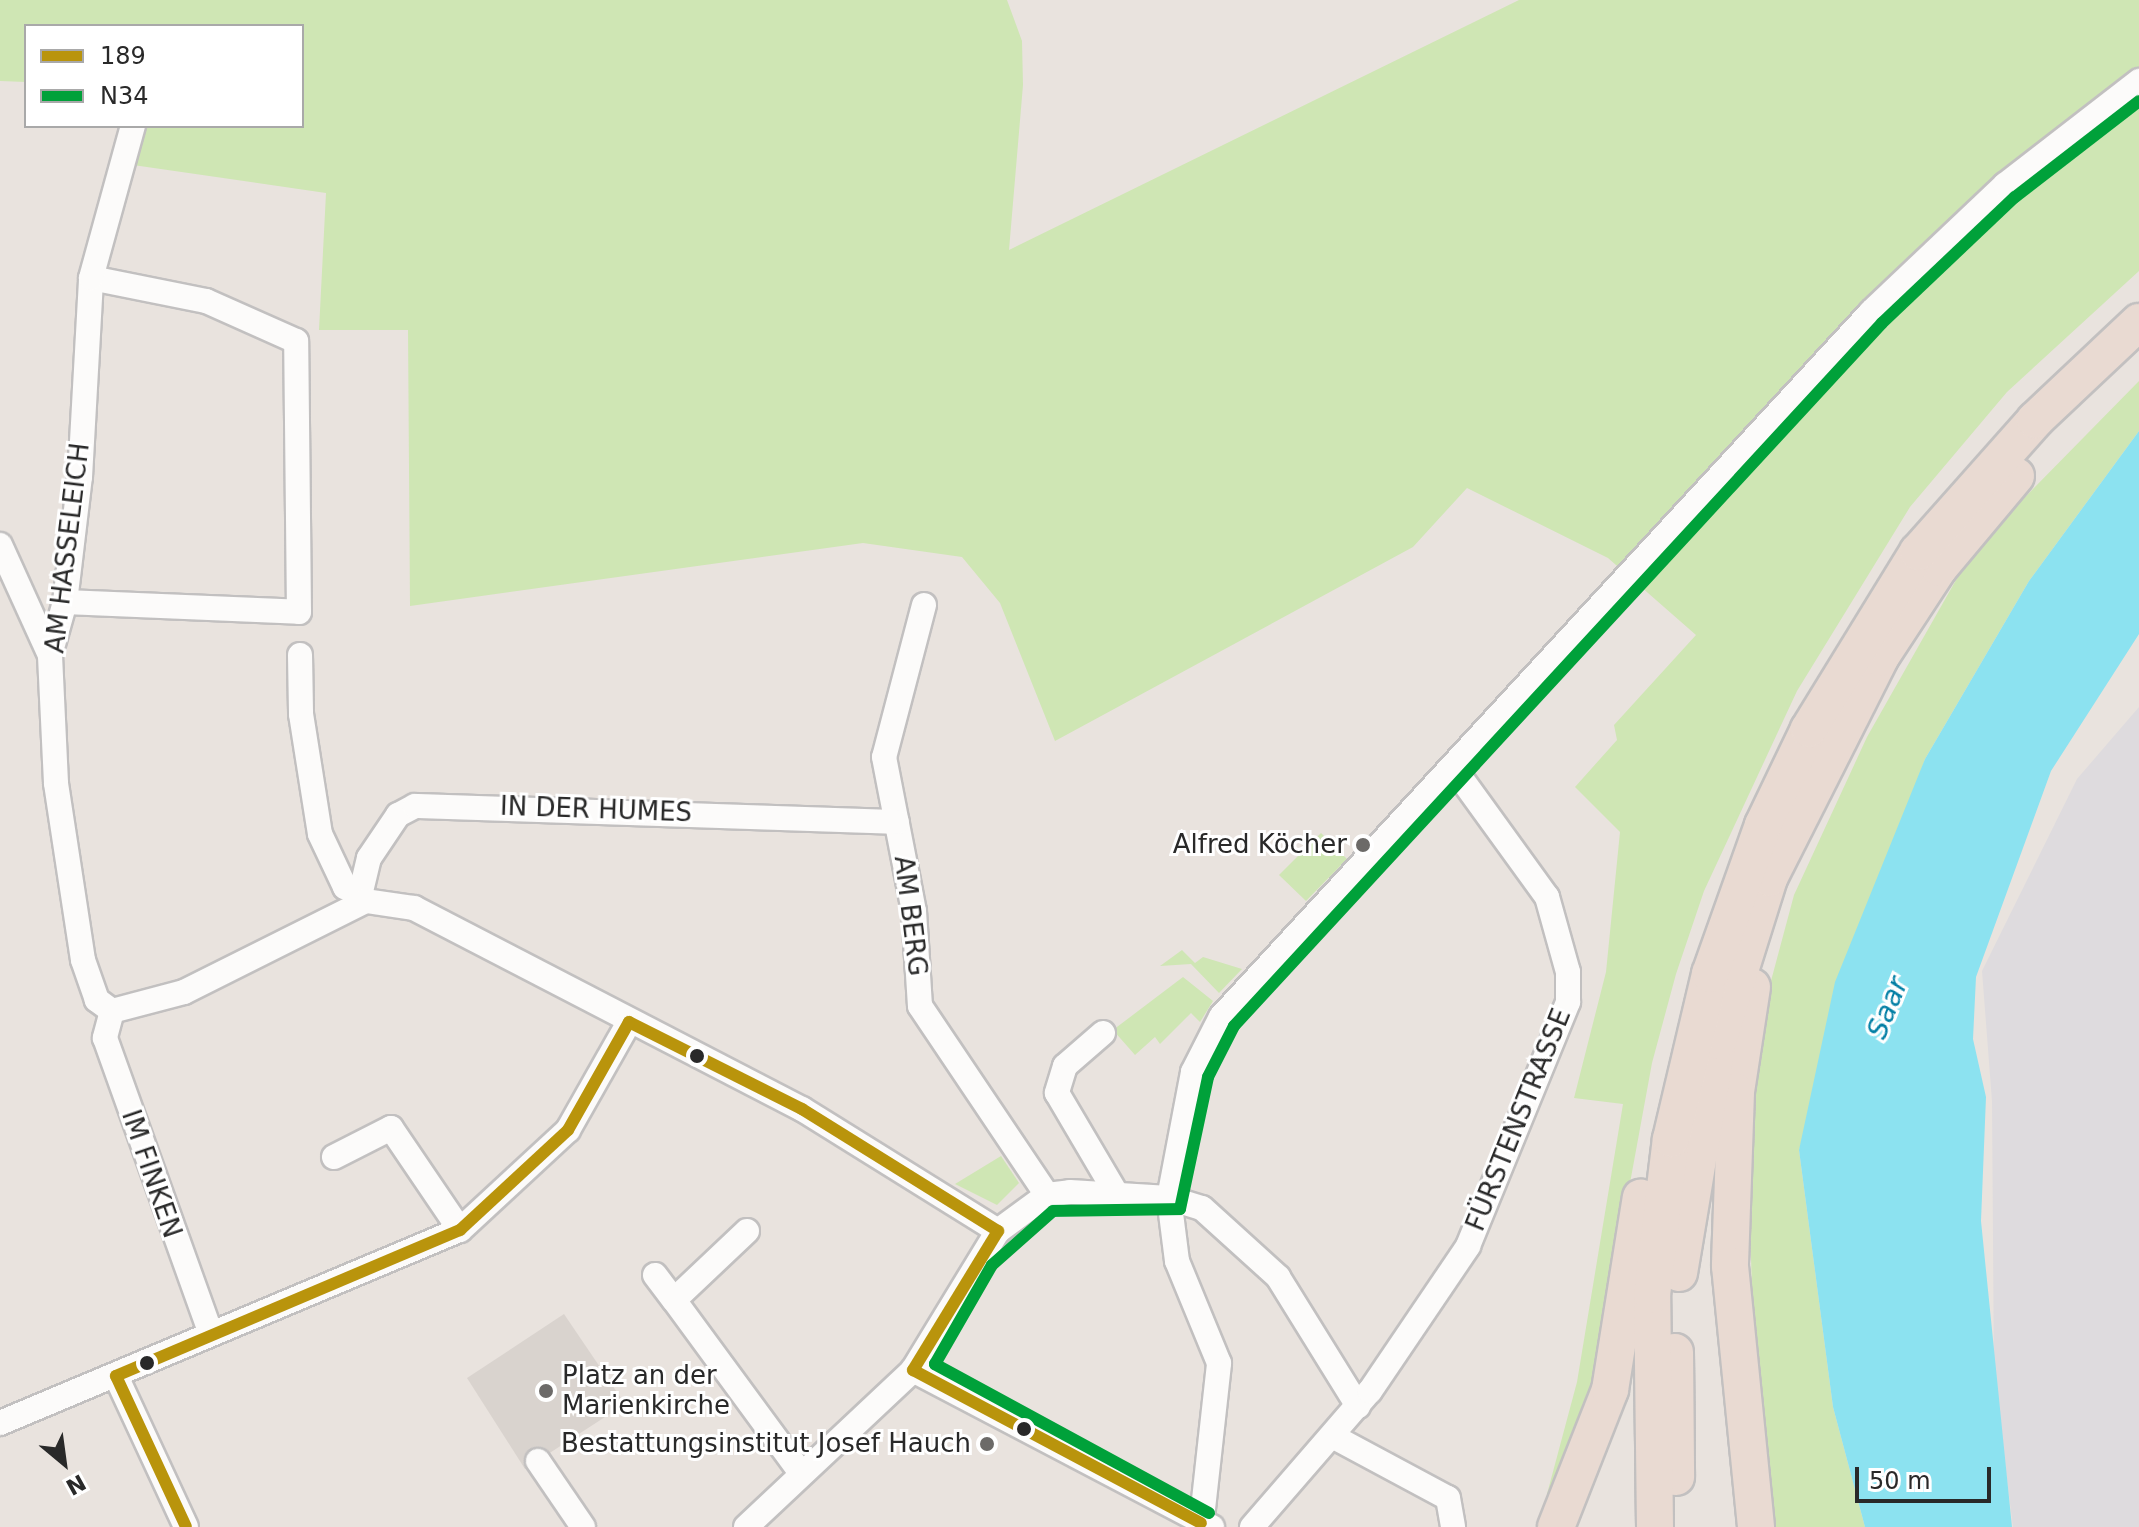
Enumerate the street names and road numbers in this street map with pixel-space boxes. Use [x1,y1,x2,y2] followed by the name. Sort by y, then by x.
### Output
[40,441,96,655] street label: AM HASSELEICH
[499,791,693,829] street label: IN DER HUMES
[887,854,933,978] street label: AM BERG
[1460,1004,1578,1236] street label: FÜRSTENSTRASSE
[115,1106,187,1242] street label: IM FINKEN

